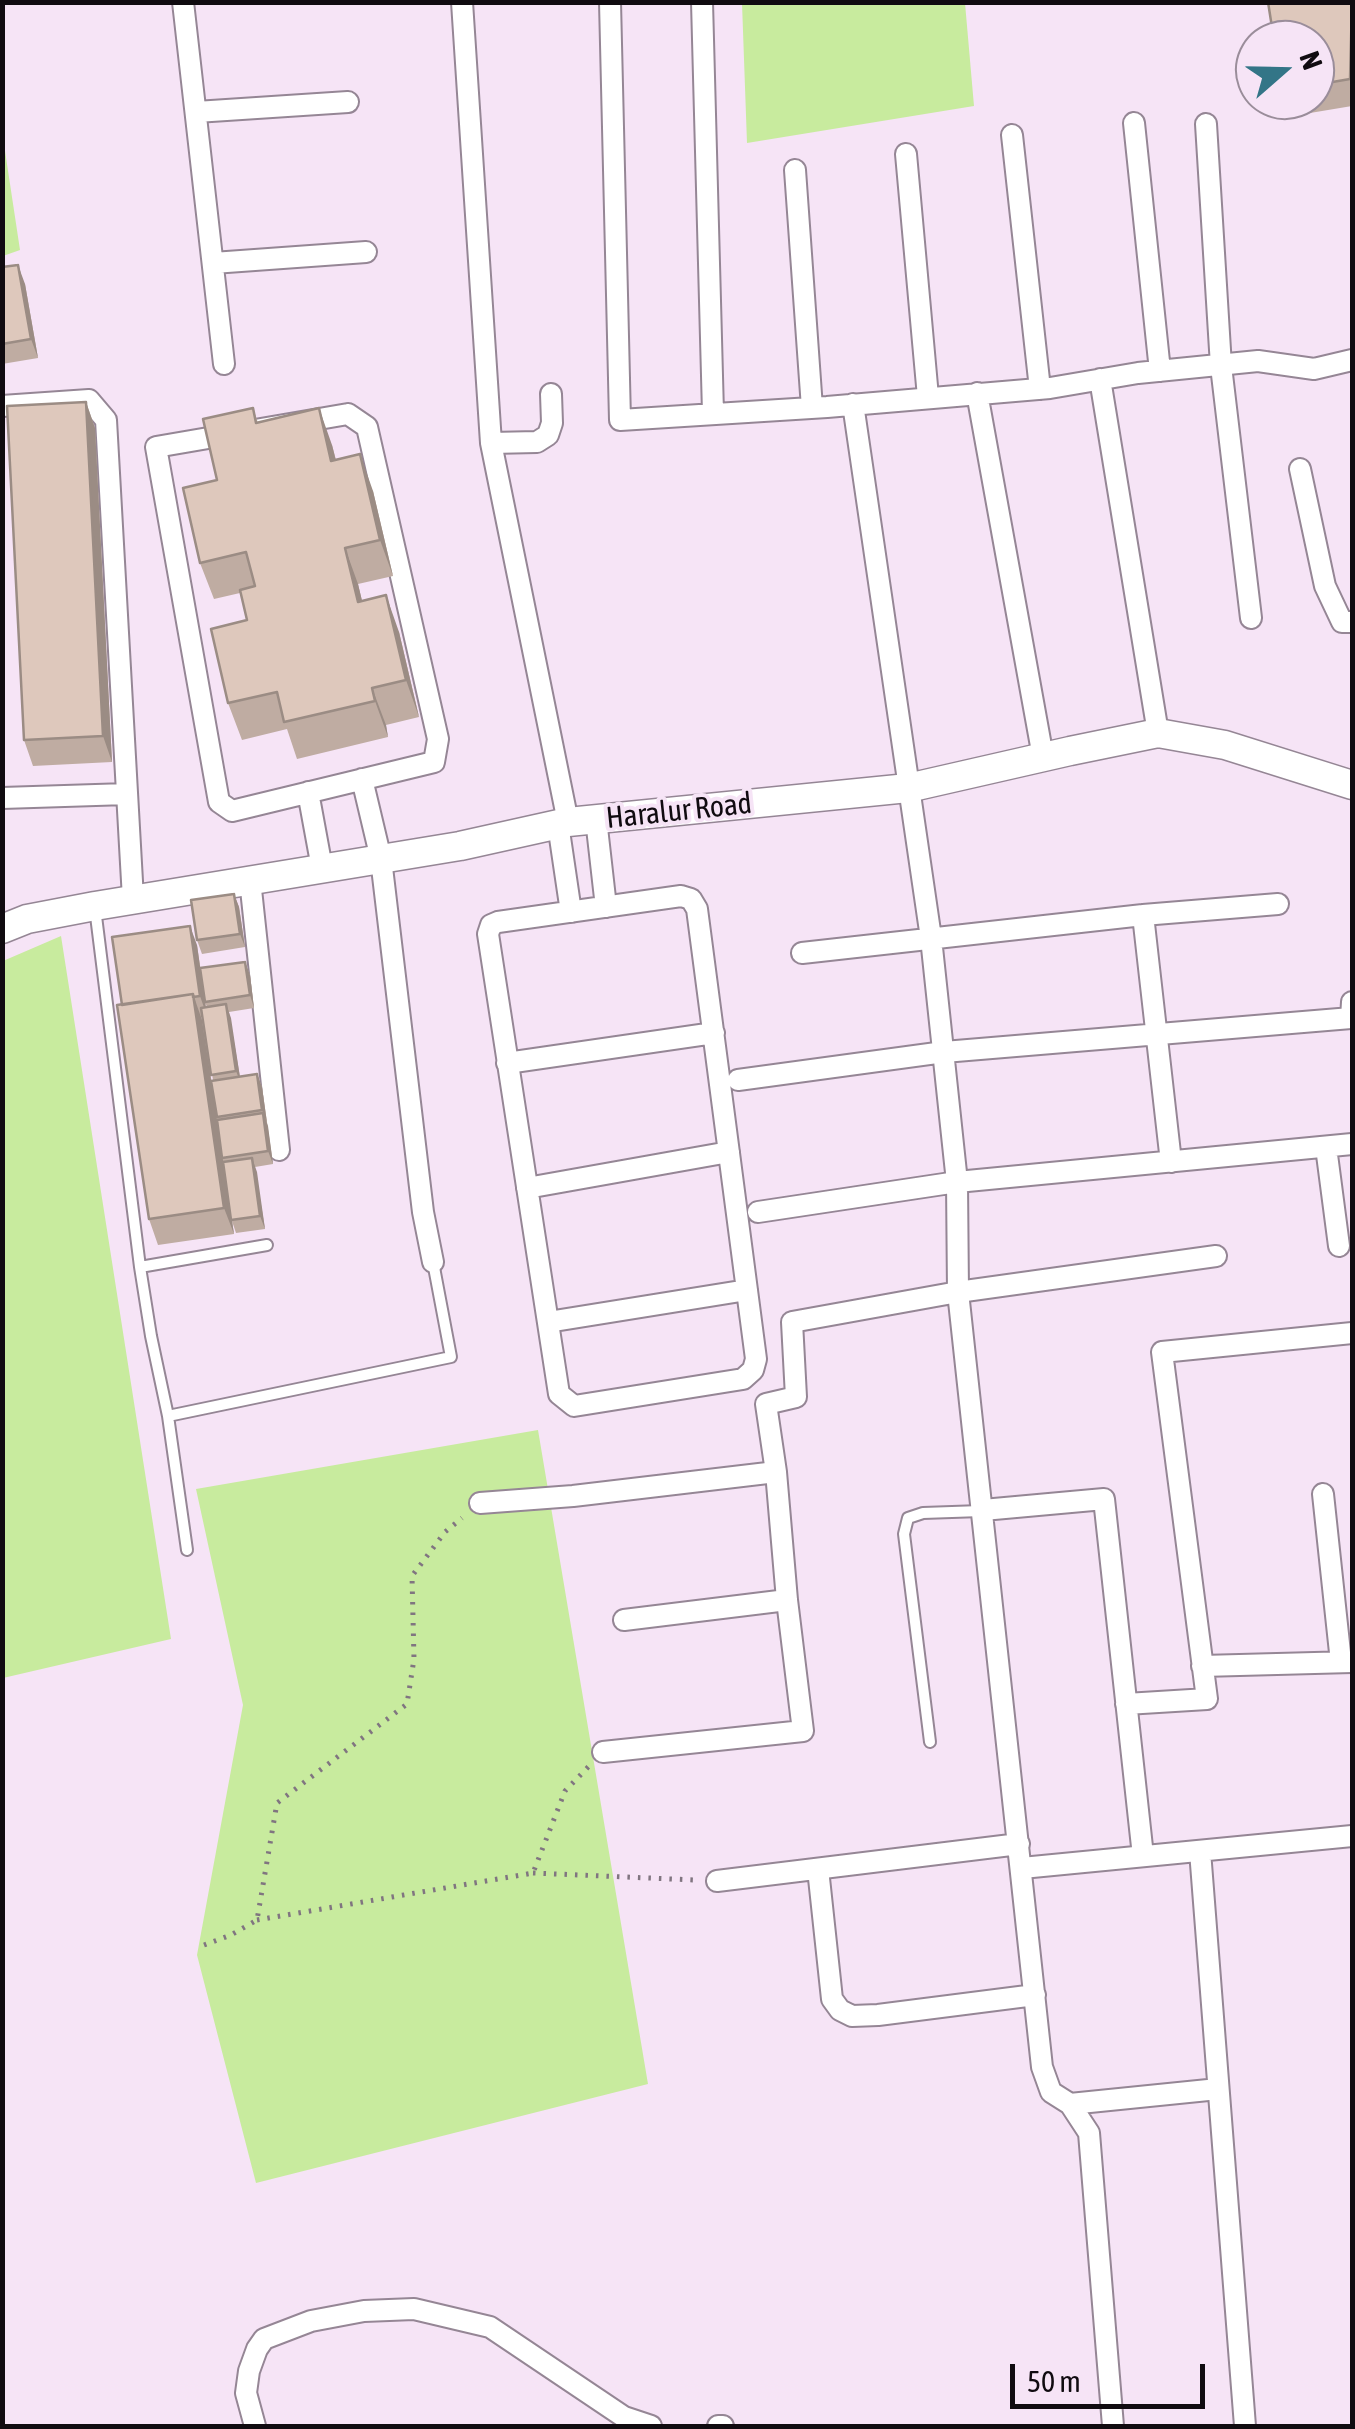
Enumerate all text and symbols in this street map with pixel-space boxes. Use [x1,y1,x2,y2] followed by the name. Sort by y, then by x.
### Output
[1235,20,1335,120] north arrow
[1293,47,1329,74] text: N
[604,785,754,837] street label: Haralur Road
[1015,2344,1210,2406] scale bar
[1027,2364,1081,2398] text: 50 m

